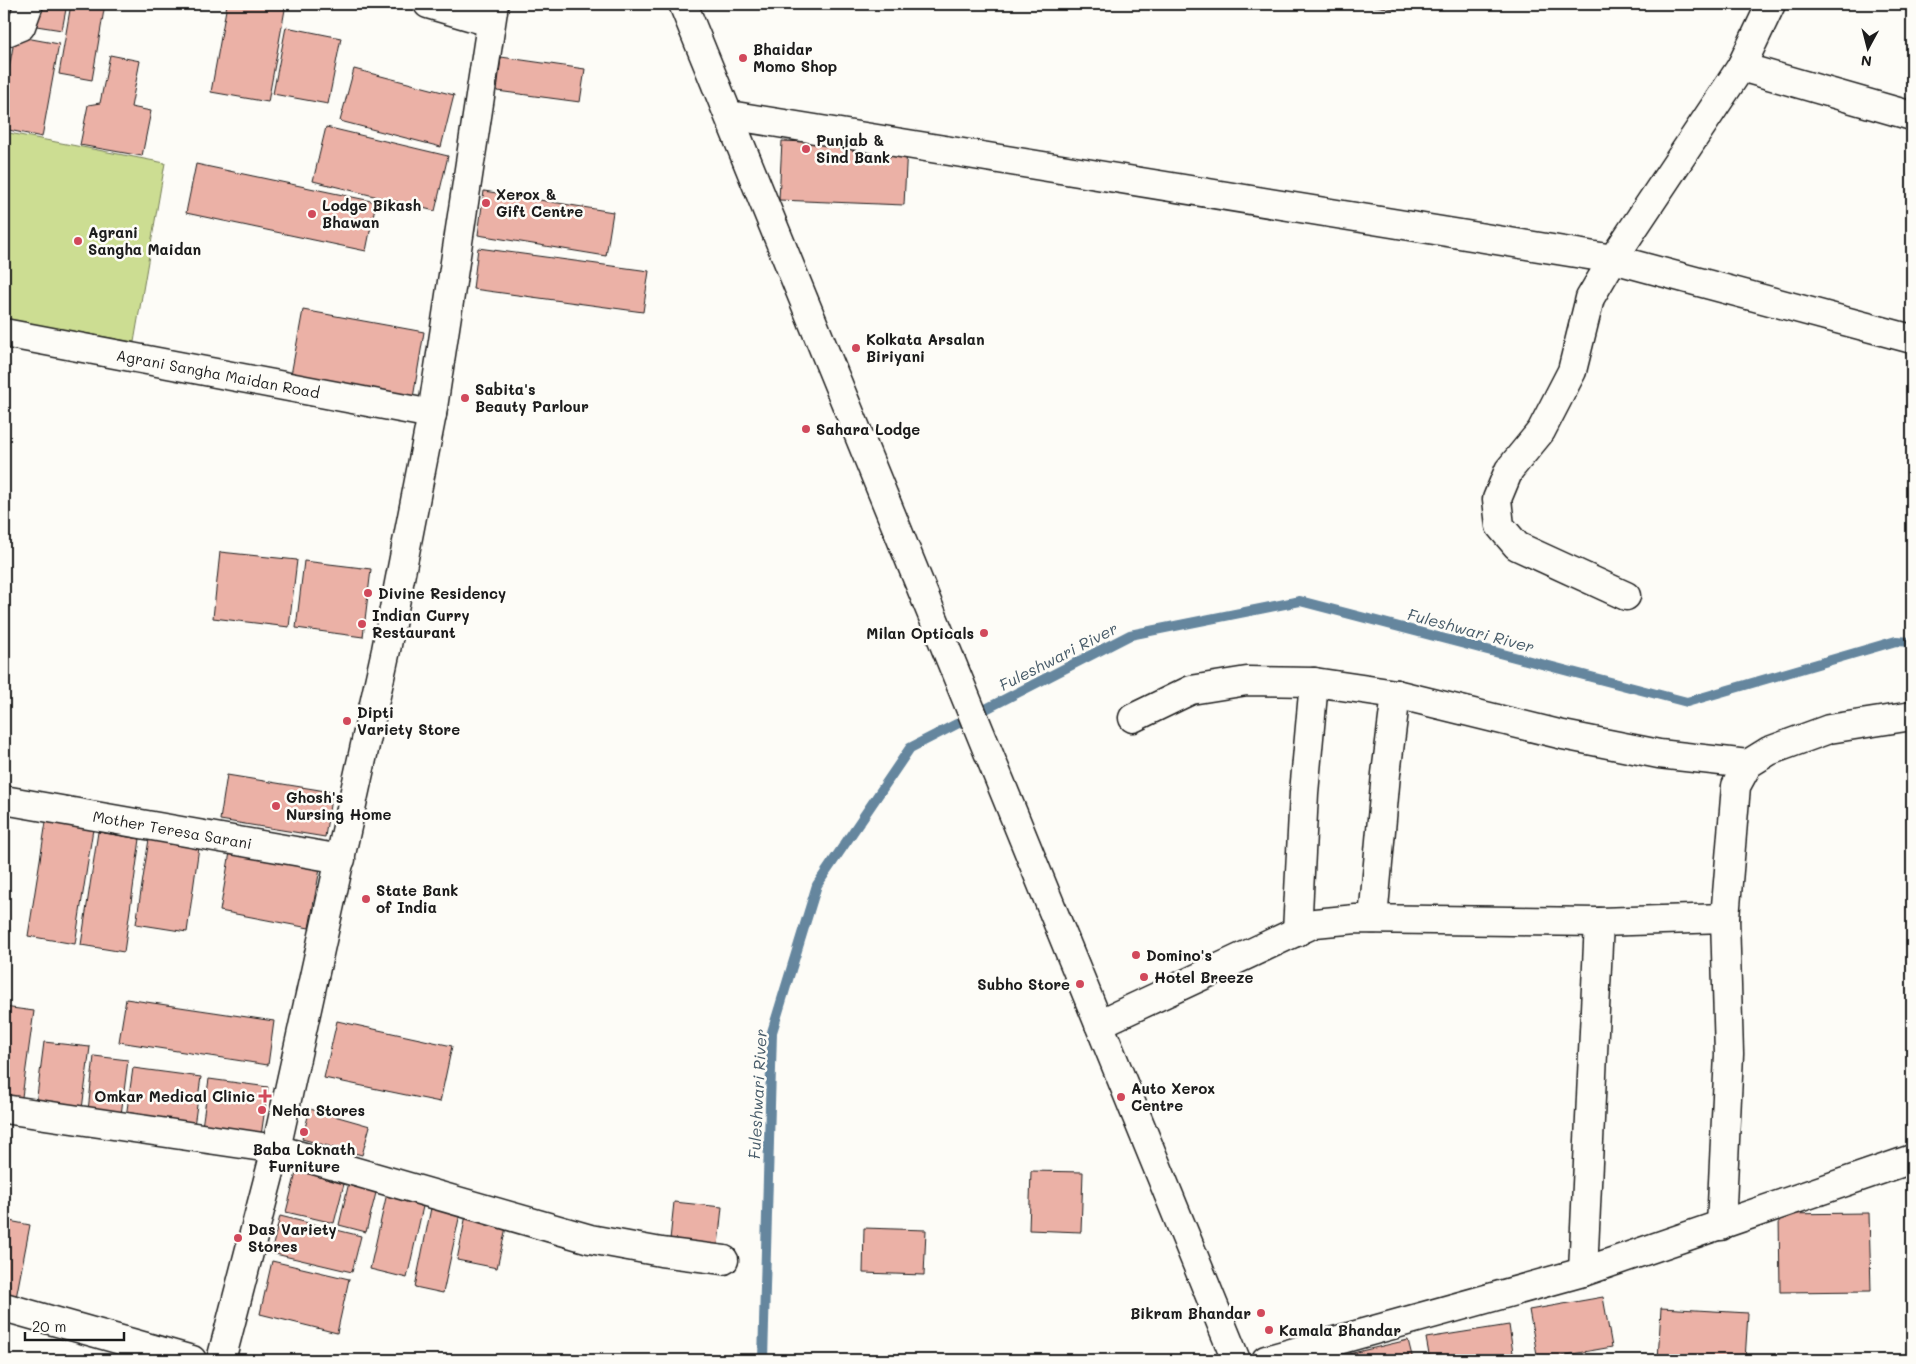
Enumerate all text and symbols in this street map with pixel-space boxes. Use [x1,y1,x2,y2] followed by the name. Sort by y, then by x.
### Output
[1844,22,1894,72] north arrow
[753,39,837,76] place label: Bhaidar Momo Shop
[1860,51,1873,71] text: N
[737,52,749,64] marker: Bhaidar Momo Shop
[816,130,890,167] place label: Punjab & Sind Bank
[800,143,812,155] marker: Punjab & Sind Bank
[496,184,583,221] place label: Xerox & Gift Centre
[322,195,422,232] place label: Lodge Bikash Bhawan
[480,197,492,209] marker: Xerox & Gift Centre
[306,208,318,220] marker: Lodge Bikash Bhawan
[88,222,201,259] place label: Agrani Sangha Maidan
[72,235,84,247] marker: Agrani Sangha Maidan
[866,329,985,366] place label: Kolkata Arsalan Biriyani
[850,342,862,354] marker: Kolkata Arsalan Biriyani
[115,345,322,403] street label: Agrani Sangha Maidan Road
[475,379,589,416] place label: Sabita's Beauty Parlour
[459,392,471,404] marker: Sabita's Beauty Parlour
[816,419,920,439] place label: Sahara Lodge
[800,423,812,435] marker: Sahara Lodge
[378,583,506,603] place label: Divine Residency
[362,587,374,599] marker: Divine Residency
[1405,603,1537,657] water label: Fuleshwari River
[372,605,470,642] place label: Indian Curry Restaurant
[995,617,1121,695] water label: Fuleshwari River
[356,618,368,630] marker: Indian Curry Restaurant
[866,623,974,643] place label: Milan Opticals
[978,627,990,639] marker: Milan Opticals
[357,702,460,739] place label: Dipti Variety Store
[341,715,353,727] marker: Dipti Variety Store
[286,787,391,824] place label: Ghosh's Nursing Home
[270,800,282,812] marker: Ghosh's Nursing Home
[91,806,254,853] street label: Mother Teresa Sarani
[376,880,458,917] place label: State Bank of India
[360,893,372,905] marker: State Bank of India
[1146,945,1212,965] place label: Domino's
[1130,949,1142,961] marker: Domino's
[1154,967,1254,987] place label: Hotel Breeze
[1138,971,1150,983] marker: Hotel Breeze
[977,974,1070,994] place label: Subho Store
[1074,978,1086,990] marker: Subho Store
[743,1028,771,1160] water label: Fuleshwari River
[1131,1078,1215,1115] place label: Auto Xerox Centre
[94,1086,255,1106] place label: Omkar Medical Clinic
[259,1090,271,1102] marker: Omkar Medical Clinic
[1115,1091,1127,1103] marker: Auto Xerox Centre
[272,1100,365,1120] place label: Neha Stores
[256,1104,268,1116] marker: Neha Stores
[298,1126,310,1138] marker: Baba Loknath Furniture
[253,1139,356,1176] place label: Baba Loknath Furniture
[248,1219,337,1256] place label: Das Variety Stores
[232,1232,244,1244] marker: Das Variety Stores
[1130,1303,1251,1323] place label: Bikram Bhandar
[1255,1307,1267,1319] marker: Bikram Bhandar
[25,1309,124,1341] scale bar
[32,1316,66,1336] text: 20 m
[1279,1320,1401,1340] place label: Kamala Bhandar
[1263,1324,1275,1336] marker: Kamala Bhandar

